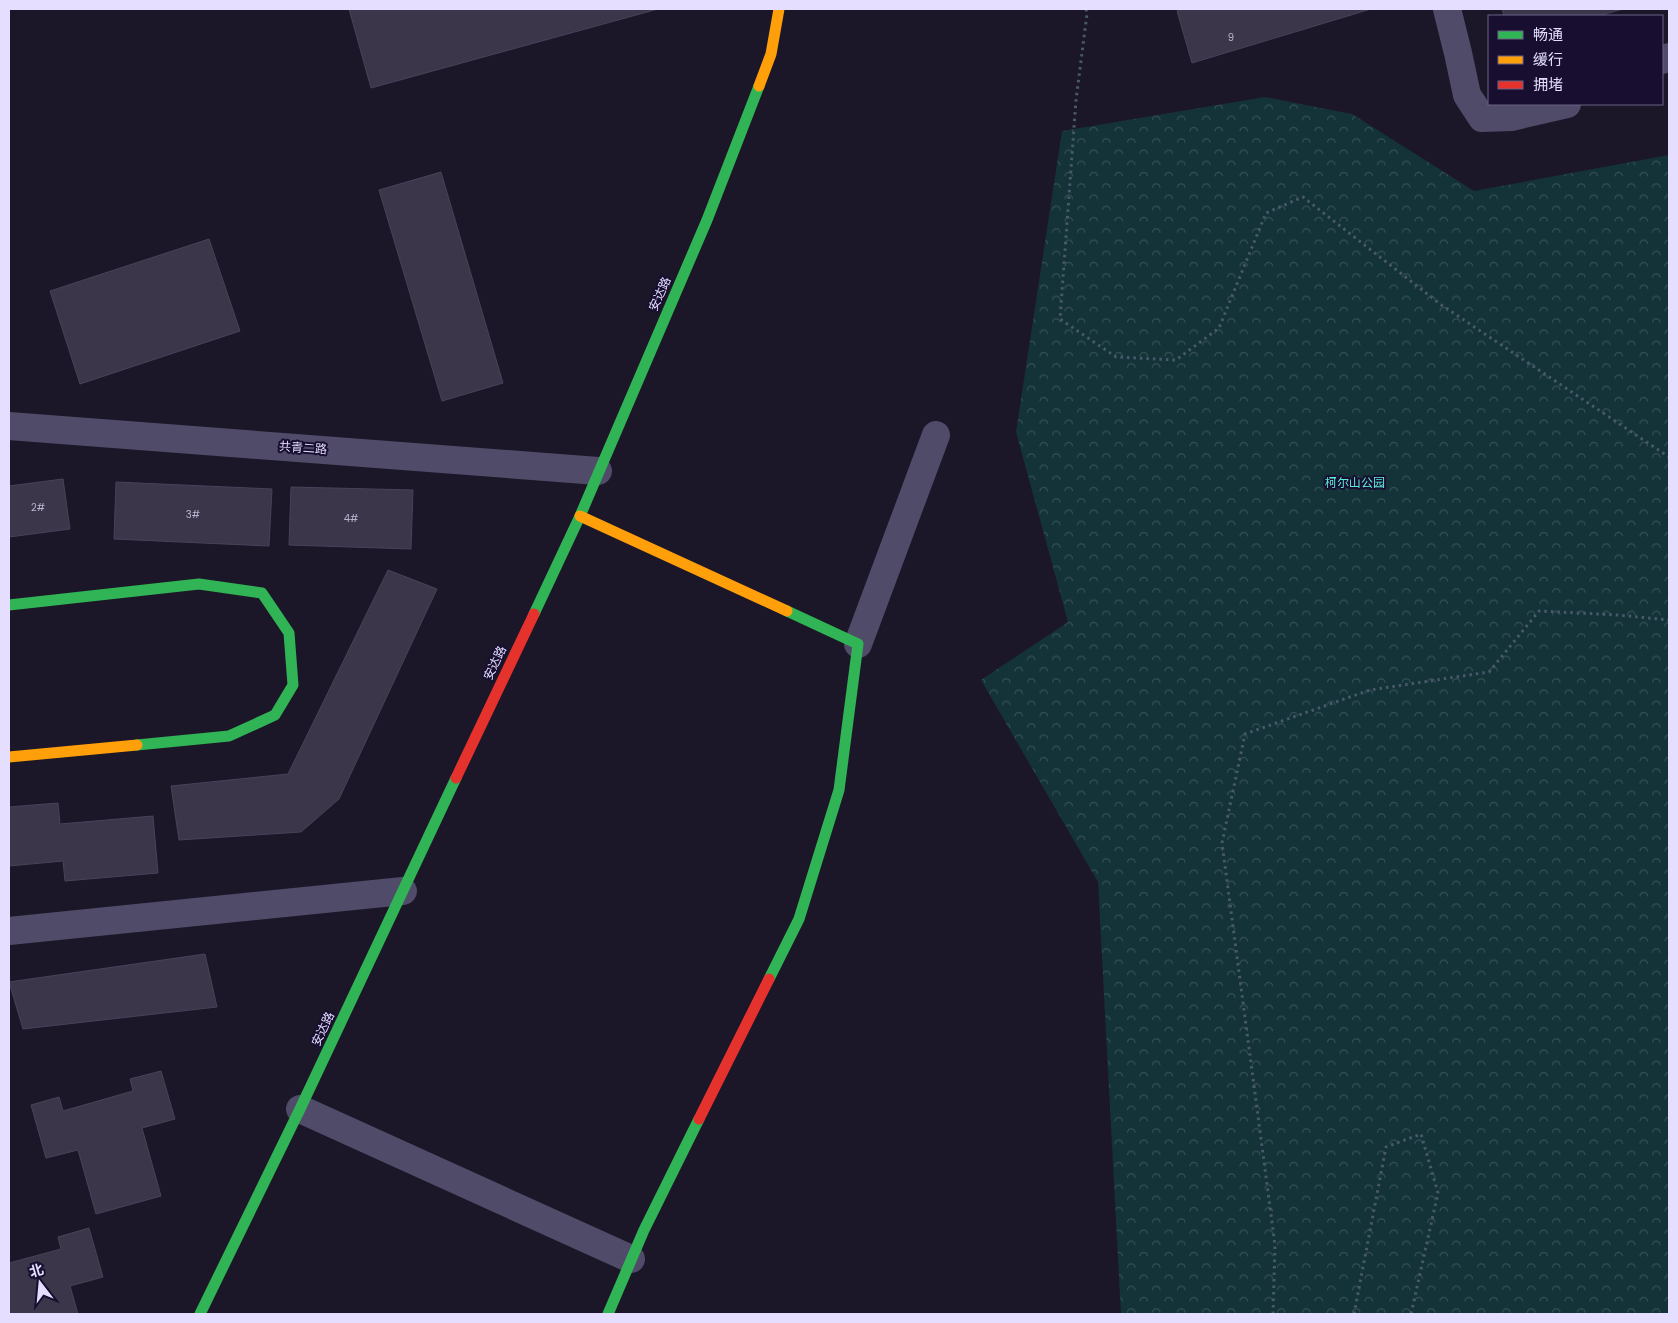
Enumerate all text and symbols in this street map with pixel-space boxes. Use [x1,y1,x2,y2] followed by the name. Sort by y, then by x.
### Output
[1488,15,1663,105] legend
[1533,24,1563,45] text: 畅通
[1228,30,1234,45] house number: 9
[1533,49,1563,70] text: 缓行
[1533,74,1563,95] text: 拥堵
[644,274,675,314] street label: 安达路
[278,437,328,458] street label: 共青二路
[1325,474,1385,491] park label: 柯尔山公园
[31,500,45,515] house number: 2#
[186,507,200,522] house number: 3#
[344,511,358,526] house number: 4#
[479,643,510,683] street label: 安达路
[307,1009,338,1049] street label: 安达路
[15,1258,65,1308] north arrow
[27,1259,46,1282] text: 北

